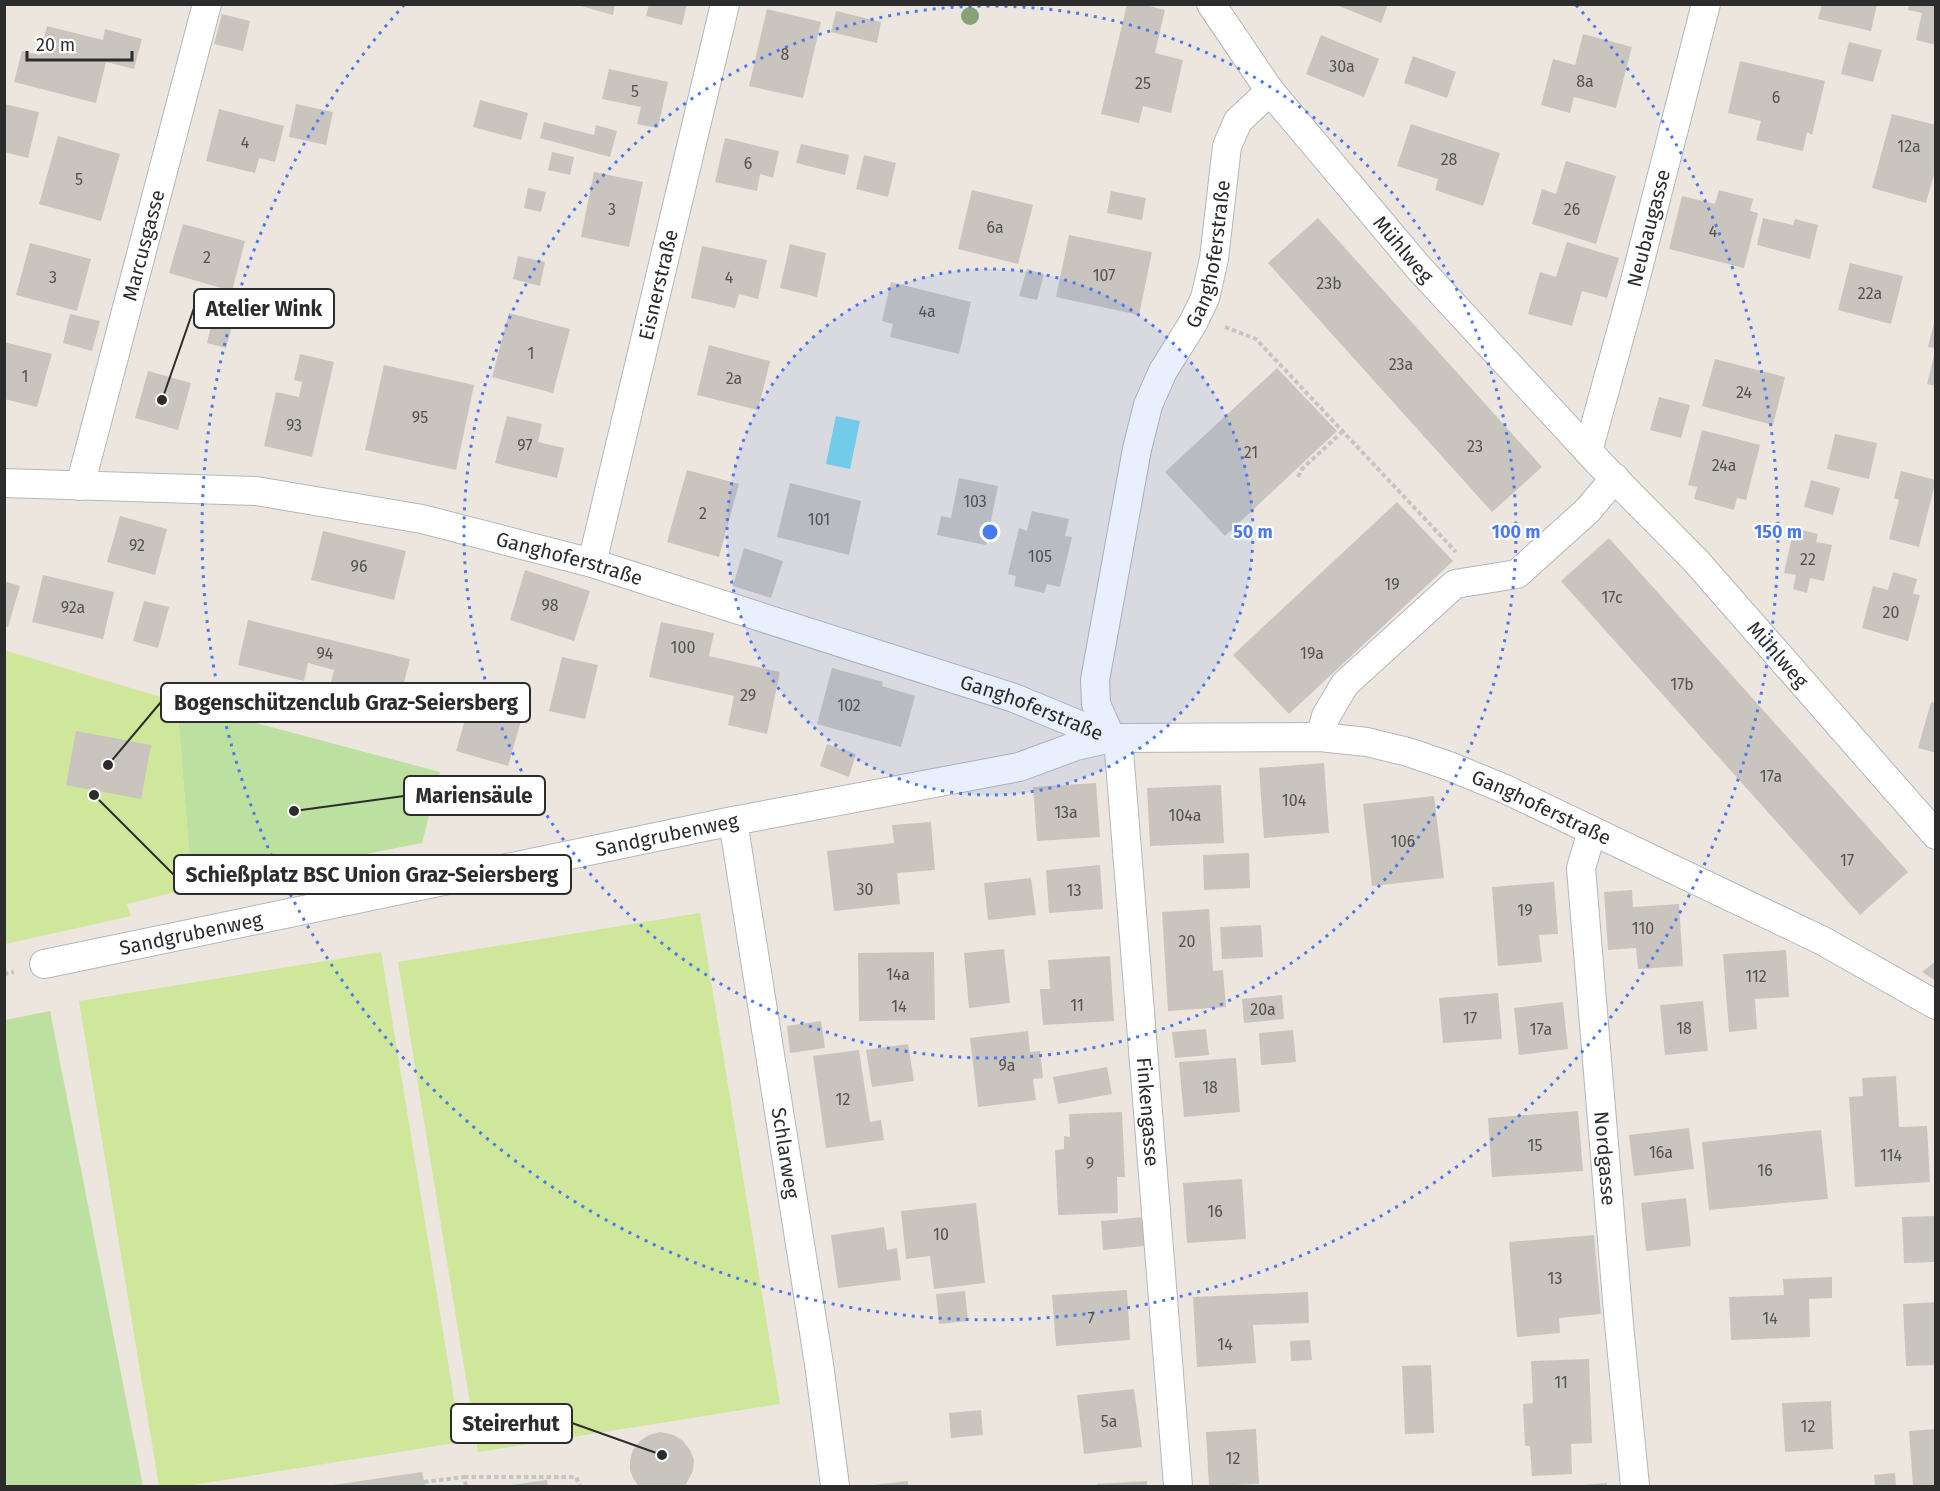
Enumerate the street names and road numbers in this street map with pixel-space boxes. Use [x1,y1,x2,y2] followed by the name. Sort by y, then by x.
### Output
[1622,167,1675,289] street label: Neubaugasse
[1180,179,1235,332] street label: Ganghoferstraße
[117,187,170,303] street label: Marcusgasse
[1368,211,1439,288] street label: Mühlweg
[633,227,683,343] street label: Eisnerstraße
[493,527,646,590] street label: Ganghoferstraße
[1742,616,1814,693] street label: Mühlweg
[957,670,1107,745] street label: Ganghoferstraße
[1468,765,1615,850] street label: Ganghoferstraße
[593,808,741,861] street label: Sandgrubenweg
[117,907,265,960] street label: Sandgrubenweg
[1132,1056,1164,1167] street label: Finkengasse
[766,1105,805,1201] street label: Schlarweg
[1589,1110,1621,1207] street label: Nordgasse

